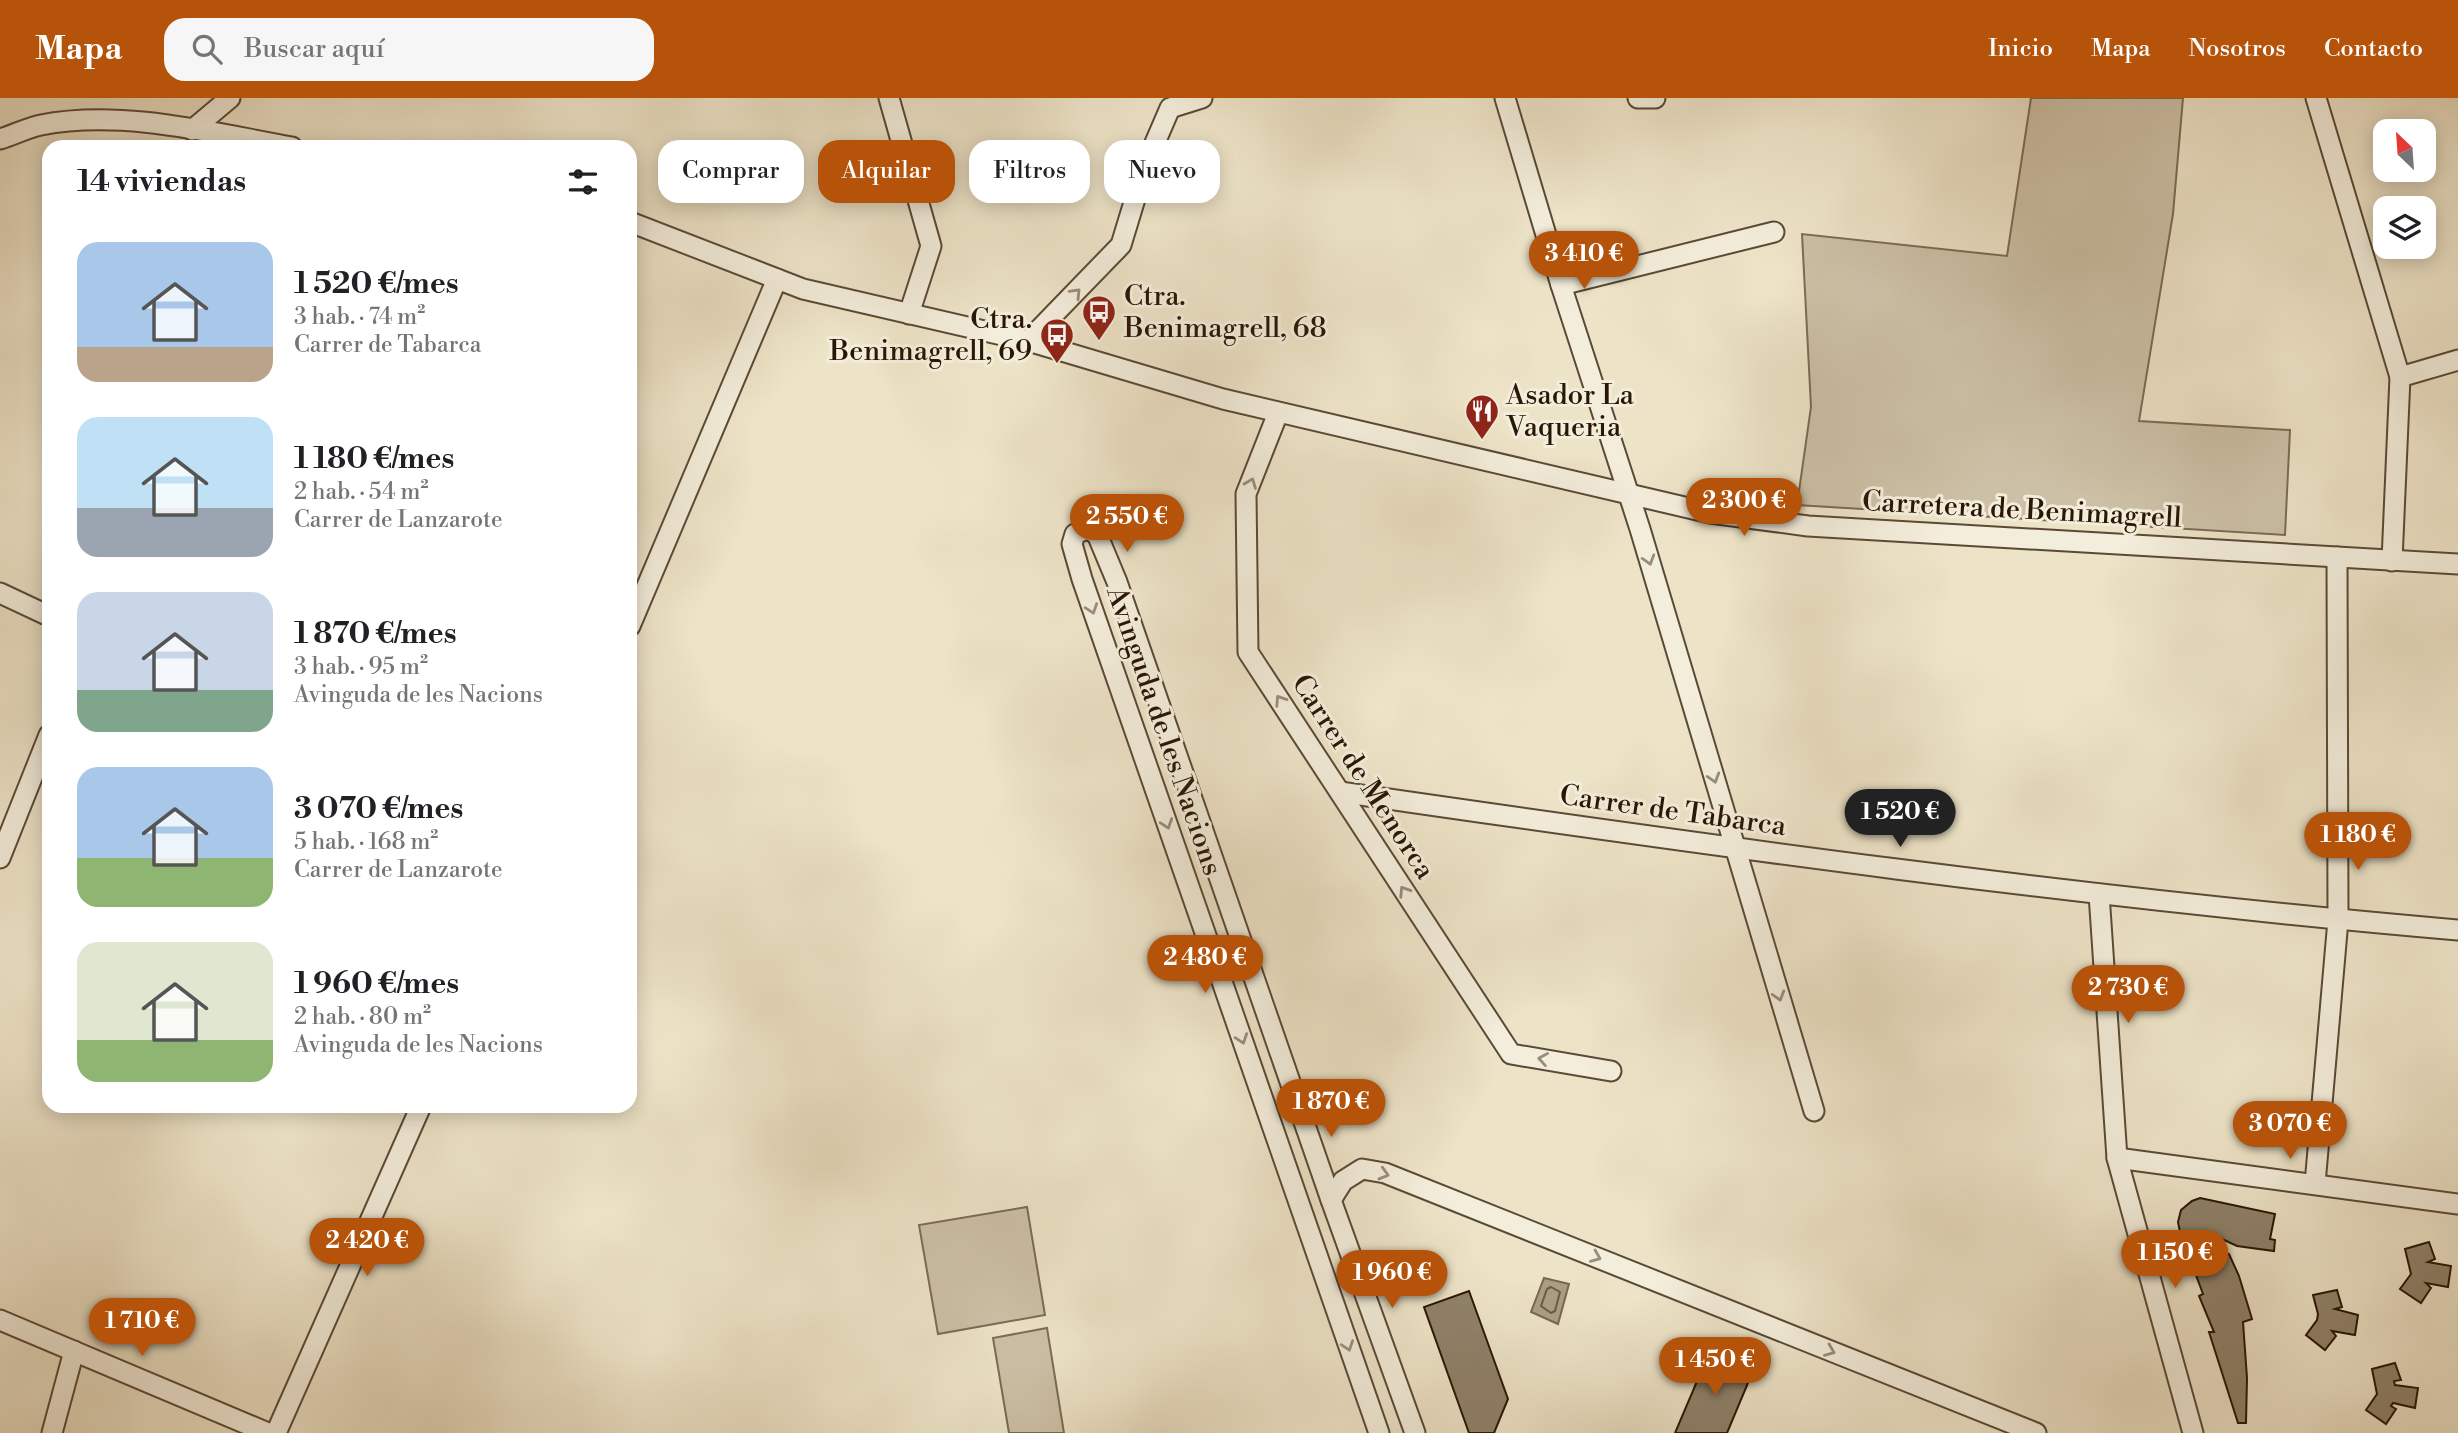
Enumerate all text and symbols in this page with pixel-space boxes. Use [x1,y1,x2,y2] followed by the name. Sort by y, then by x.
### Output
[164,18,654,81] search box
[35,29,122,70] text: Mapa
[188,30,226,68] icon: search
[244,33,384,65] text: Buscar aquí
[1988,34,2053,64] text: Inicio
[2091,34,2150,64] text: Mapa
[2188,34,2286,64] text: Nosotros
[2324,34,2423,64] text: Contacto
[2373,119,2436,182] north arrow
[2373,119,2436,259] map controls
[658,140,804,203] chip: Comprar
[818,140,955,203] chip: Alquilar
[969,140,1090,203] chip: Filtros
[1104,140,1220,203] chip: Nuevo
[77,163,246,201] text: 14 viviendas
[564,163,602,201] icon: filters
[2373,196,2436,259] button: layers
[1519,232,1649,291] pin: 3 410 €
[1545,240,1623,268] text: 3 410 €
[294,265,459,303] text: 1 520 €/mes
[133,270,217,354] icon: home
[1123,279,1327,346] place label: Ctra. Benimagrell, 68
[1068,288,1081,301] one-way arrow
[1080,293,1118,342] bus stop icon: Ctra. Benimagrell, 68
[829,302,1032,369] place label: Ctra. Benimagrell, 69
[294,303,425,331] text: 3 hab. · 74 m²
[1038,316,1076,365] bus stop icon: Ctra. Benimagrell, 69
[294,331,481,359] text: Carrer de Tabarca
[1505,378,1635,445] place label: Asador La Vaqueria
[1463,392,1501,441] restaurant icon: Asador La Vaqueria
[294,440,454,478] text: 1 180 €/mes
[133,445,217,529] icon: home
[294,478,429,506] text: 2 hab. · 54 m²
[1242,478,1256,490] one-way arrow
[1679,478,1809,538] pin: 2 300 €
[1861,484,2183,536] street label: Carretera de Benimagrell
[1702,487,1786,515] text: 2 300 €
[1062,494,1192,554] pin: 2 550 €
[1086,503,1168,531] text: 2 550 €
[294,506,503,534] text: Carrer de Lanzarote
[1641,553,1656,565] one-way arrow
[1098,581,1230,880] street label: Avinguda de les Nacions
[1084,602,1098,614] one-way arrow
[294,615,457,653] text: 1 870 €/mes
[133,620,217,704] icon: home
[294,653,428,681] text: 3 hab. · 95 m²
[1284,668,1443,887] street label: Carrer de Menorca
[294,681,543,709] text: Avinguda de les Nacions
[1275,695,1288,708] one-way arrow
[1706,771,1721,783] one-way arrow
[1558,778,1789,844] street label: Carrer de Tabarca
[294,790,463,828] text: 3 070 €/mes
[1835,790,1965,849] pin: 1 520 €
[133,795,217,879] icon: home
[1861,798,1939,826] text: 1 520 €
[2293,812,2423,872] pin: 1 180 €
[1159,817,1173,829] one-way arrow
[2320,821,2396,849] text: 1 180 €
[294,828,438,856] text: 5 hab. · 168 m²
[294,856,503,884] text: Carrer de Lanzarote
[1400,885,1413,898] one-way arrow
[1140,936,1270,995] pin: 2 480 €
[1163,944,1247,972] text: 2 480 €
[294,965,459,1003] text: 1 960 €/mes
[2063,965,2193,1025] pin: 2 730 €
[133,970,217,1054] icon: home
[2088,974,2168,1002] text: 2 730 €
[1771,990,1786,1002] one-way arrow
[294,1003,431,1031] text: 2 hab. · 80 m²
[294,1031,543,1059] text: Avinguda de les Nacions
[1234,1032,1248,1044] one-way arrow
[1537,1052,1549,1067] one-way arrow
[1266,1080,1396,1139] pin: 1 870 €
[1292,1088,1370,1116] text: 1 870 €
[2225,1102,2355,1161] pin: 3 070 €
[2249,1110,2331,1138] text: 3 070 €
[1378,1166,1390,1181] one-way arrow
[302,1218,432,1278] pin: 2 420 €
[325,1227,409,1255] text: 2 420 €
[2110,1230,2240,1290] pin: 1 150 €
[2137,1239,2213,1267] text: 1 150 €
[1589,1249,1601,1263] one-way arrow
[1327,1250,1457,1310] pin: 1 960 €
[1352,1259,1432,1287] text: 1 960 €
[77,1298,207,1358] pin: 1 710 €
[105,1307,179,1335] text: 1 710 €
[1650,1338,1780,1397] pin: 1 450 €
[1340,1340,1354,1352] one-way arrow
[1823,1342,1835,1356] one-way arrow
[1675,1346,1755,1374] text: 1 450 €

